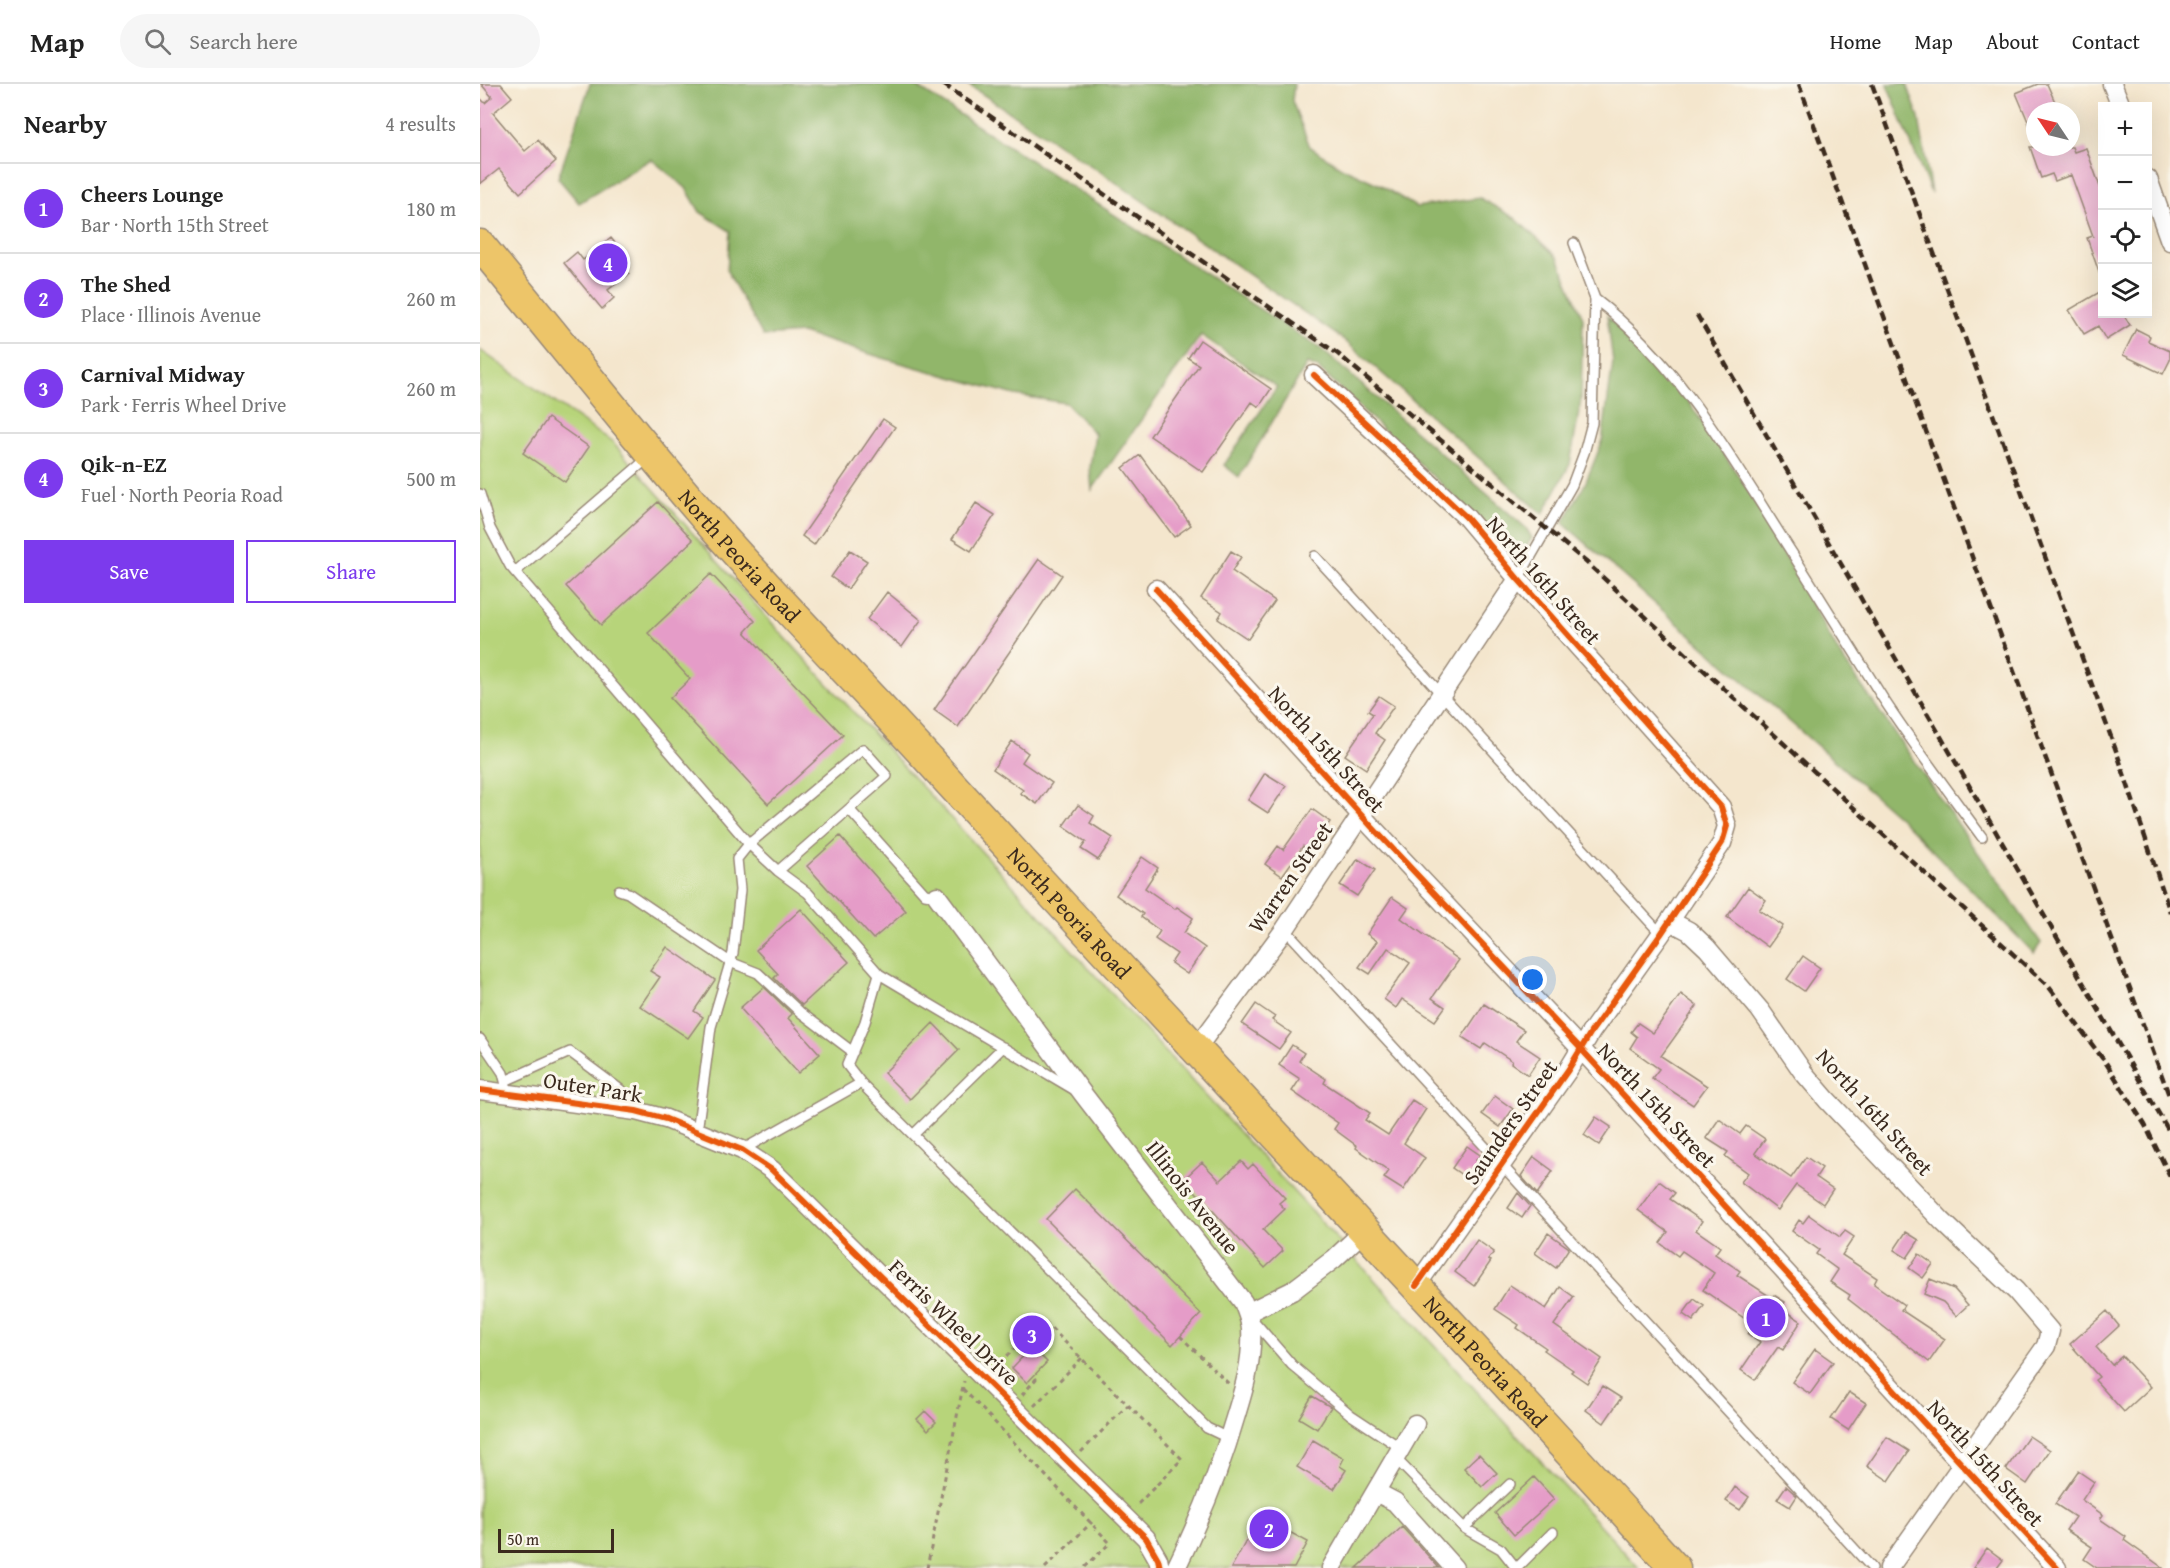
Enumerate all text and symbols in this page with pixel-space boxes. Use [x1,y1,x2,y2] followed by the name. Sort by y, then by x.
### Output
[120,14,540,68] search box
[30,21,84,62] text: Map
[141,25,174,58] icon: search
[189,25,298,57] text: Search here
[1830,26,1881,57] text: Home
[1914,26,1953,57] text: Map
[1986,26,2039,57] text: About
[2072,26,2140,57] text: Contact
[2026,102,2080,156] north arrow
[2098,102,2152,318] map controls
[2098,102,2152,156] button: +
[24,104,107,143] text: Nearby
[385,109,456,138] text: 4 results
[2098,156,2152,210] button: −
[81,178,224,210] text: Cheers Lounge
[38,194,49,223] text: 1
[406,194,456,223] text: 180 m
[81,210,269,239] text: Bar · North 15th Street
[2098,210,2152,264] button: locate
[588,240,628,285] pin: 4
[2098,264,2152,318] button: layers
[81,268,171,300] text: The Shed
[38,284,49,313] text: 2
[406,284,456,313] text: 260 m
[81,300,261,329] text: Place · Illinois Avenue
[81,358,245,390] text: Carnival Midway
[38,374,49,403] text: 3
[406,374,456,403] text: 260 m
[81,390,286,419] text: Park · Ferris Wheel Drive
[81,448,167,480] text: Qik-n-EZ
[38,464,49,493] text: 4
[406,464,456,493] text: 500 m
[81,480,283,509] text: Fuel · North Peoria Road
[671,482,809,630] street label: North Peoria Road
[1479,509,1609,652] street label: North 16th Street
[24,540,234,603] button: Save
[246,540,456,603] button: Share
[1261,678,1393,820] street label: North 15th Street
[1240,815,1340,939] street label: Warren Street
[1000,840,1139,986] street label: North Peoria Road
[1518,965,1547,994] your location
[1590,1035,1724,1175] street label: North 15th Street
[1809,1041,1941,1183] street label: North 16th Street
[1455,1053,1565,1191] street label: Saunders Street
[541,1063,646,1111] street label: Outer Park
[1138,1133,1248,1261] street label: Illinois Avenue
[882,1251,1026,1393] street label: Ferris Wheel Drive
[1416,1288,1555,1435] street label: North Peoria Road
[1746,1296,1786,1340] pin: 1
[1012,1312,1052,1358] pin: 3
[1920,1392,2052,1534] street label: North 15th Street
[1250,1506,1288,1552] pin: 2
[498,1526,614,1554] scale bar
[507,1527,539,1551] text: 50 m

